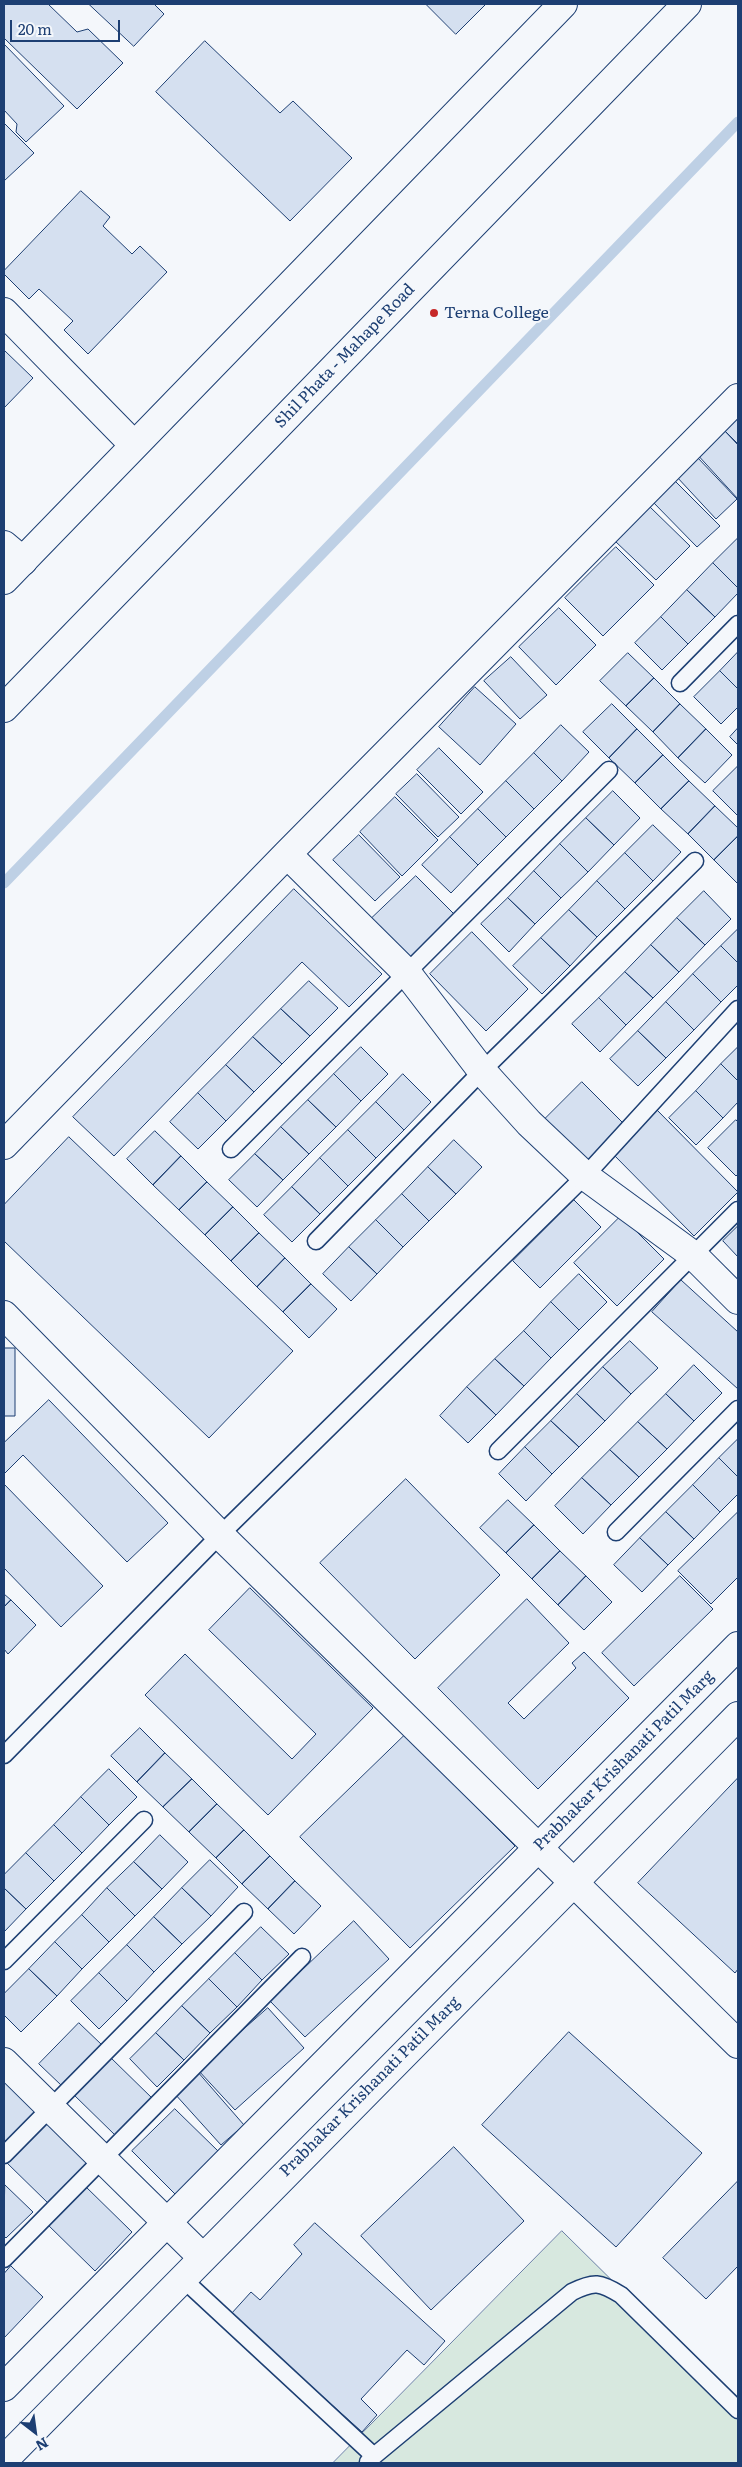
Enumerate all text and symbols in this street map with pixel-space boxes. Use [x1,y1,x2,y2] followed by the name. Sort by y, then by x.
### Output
[12,10,122,42] scale bar
[18,17,52,40] text: 20 m
[271,280,419,432] street label: Shil Phata - Mahape Road
[444,303,549,323] place label: Terna College
[428,307,440,319] marker: Terna College
[530,1667,718,1855] street label: Prabhakar Krishanati Patil Marg
[276,1993,464,2181] street label: Prabhakar Krishanati Patil Marg
[10,2407,60,2457] north arrow
[32,2433,53,2457] text: N

